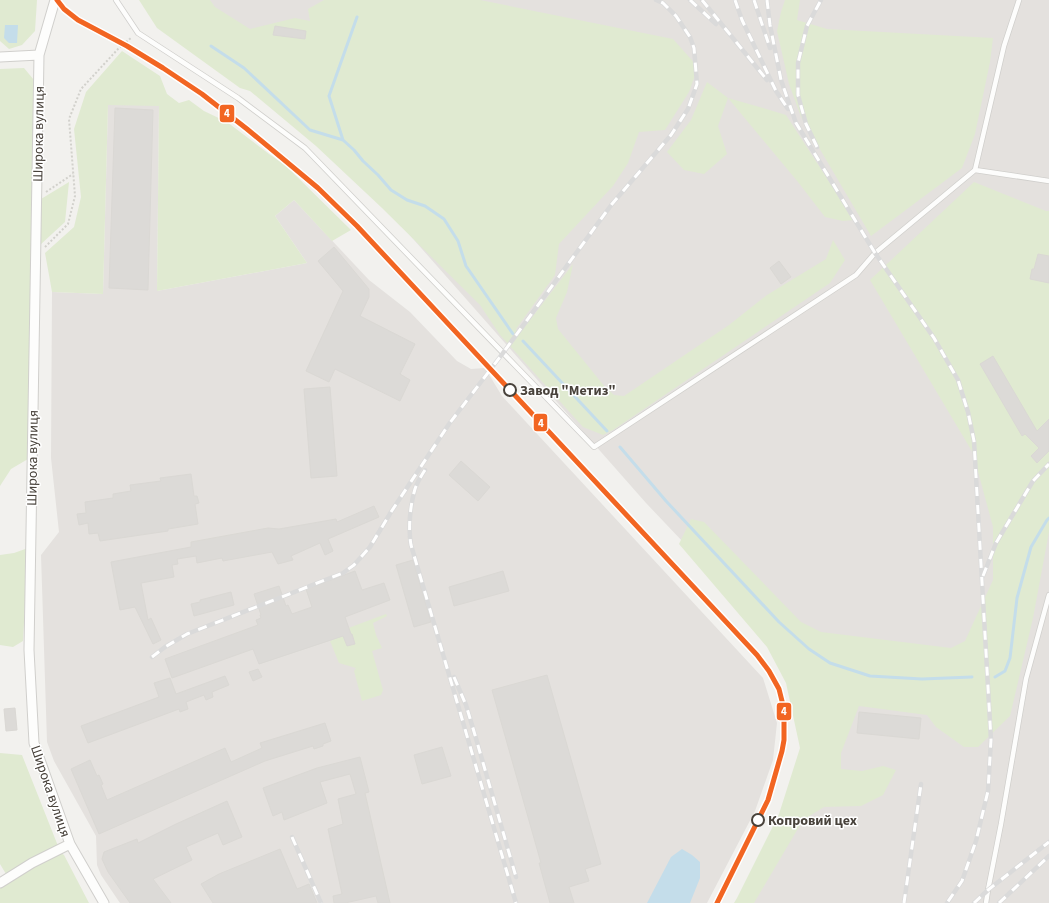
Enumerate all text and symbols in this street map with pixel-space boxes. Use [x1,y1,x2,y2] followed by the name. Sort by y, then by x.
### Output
[28,86,50,182] street label: Широка вулиця
[219,104,235,123] line badge: 4
[224,106,230,121] text: 4
[520,381,616,401] place label: Завод "Метиз"
[503,383,517,397] marker: Завод "Метиз"
[22,410,44,506] street label: Широка вулиця
[533,413,548,432] line badge: 4
[538,416,544,431] text: 4
[776,702,792,721] line badge: 4
[781,704,787,719] text: 4
[25,743,75,840] street label: Широка вулиця
[768,811,857,831] place label: Копровий цех
[751,813,765,827] marker: Копровий цех

